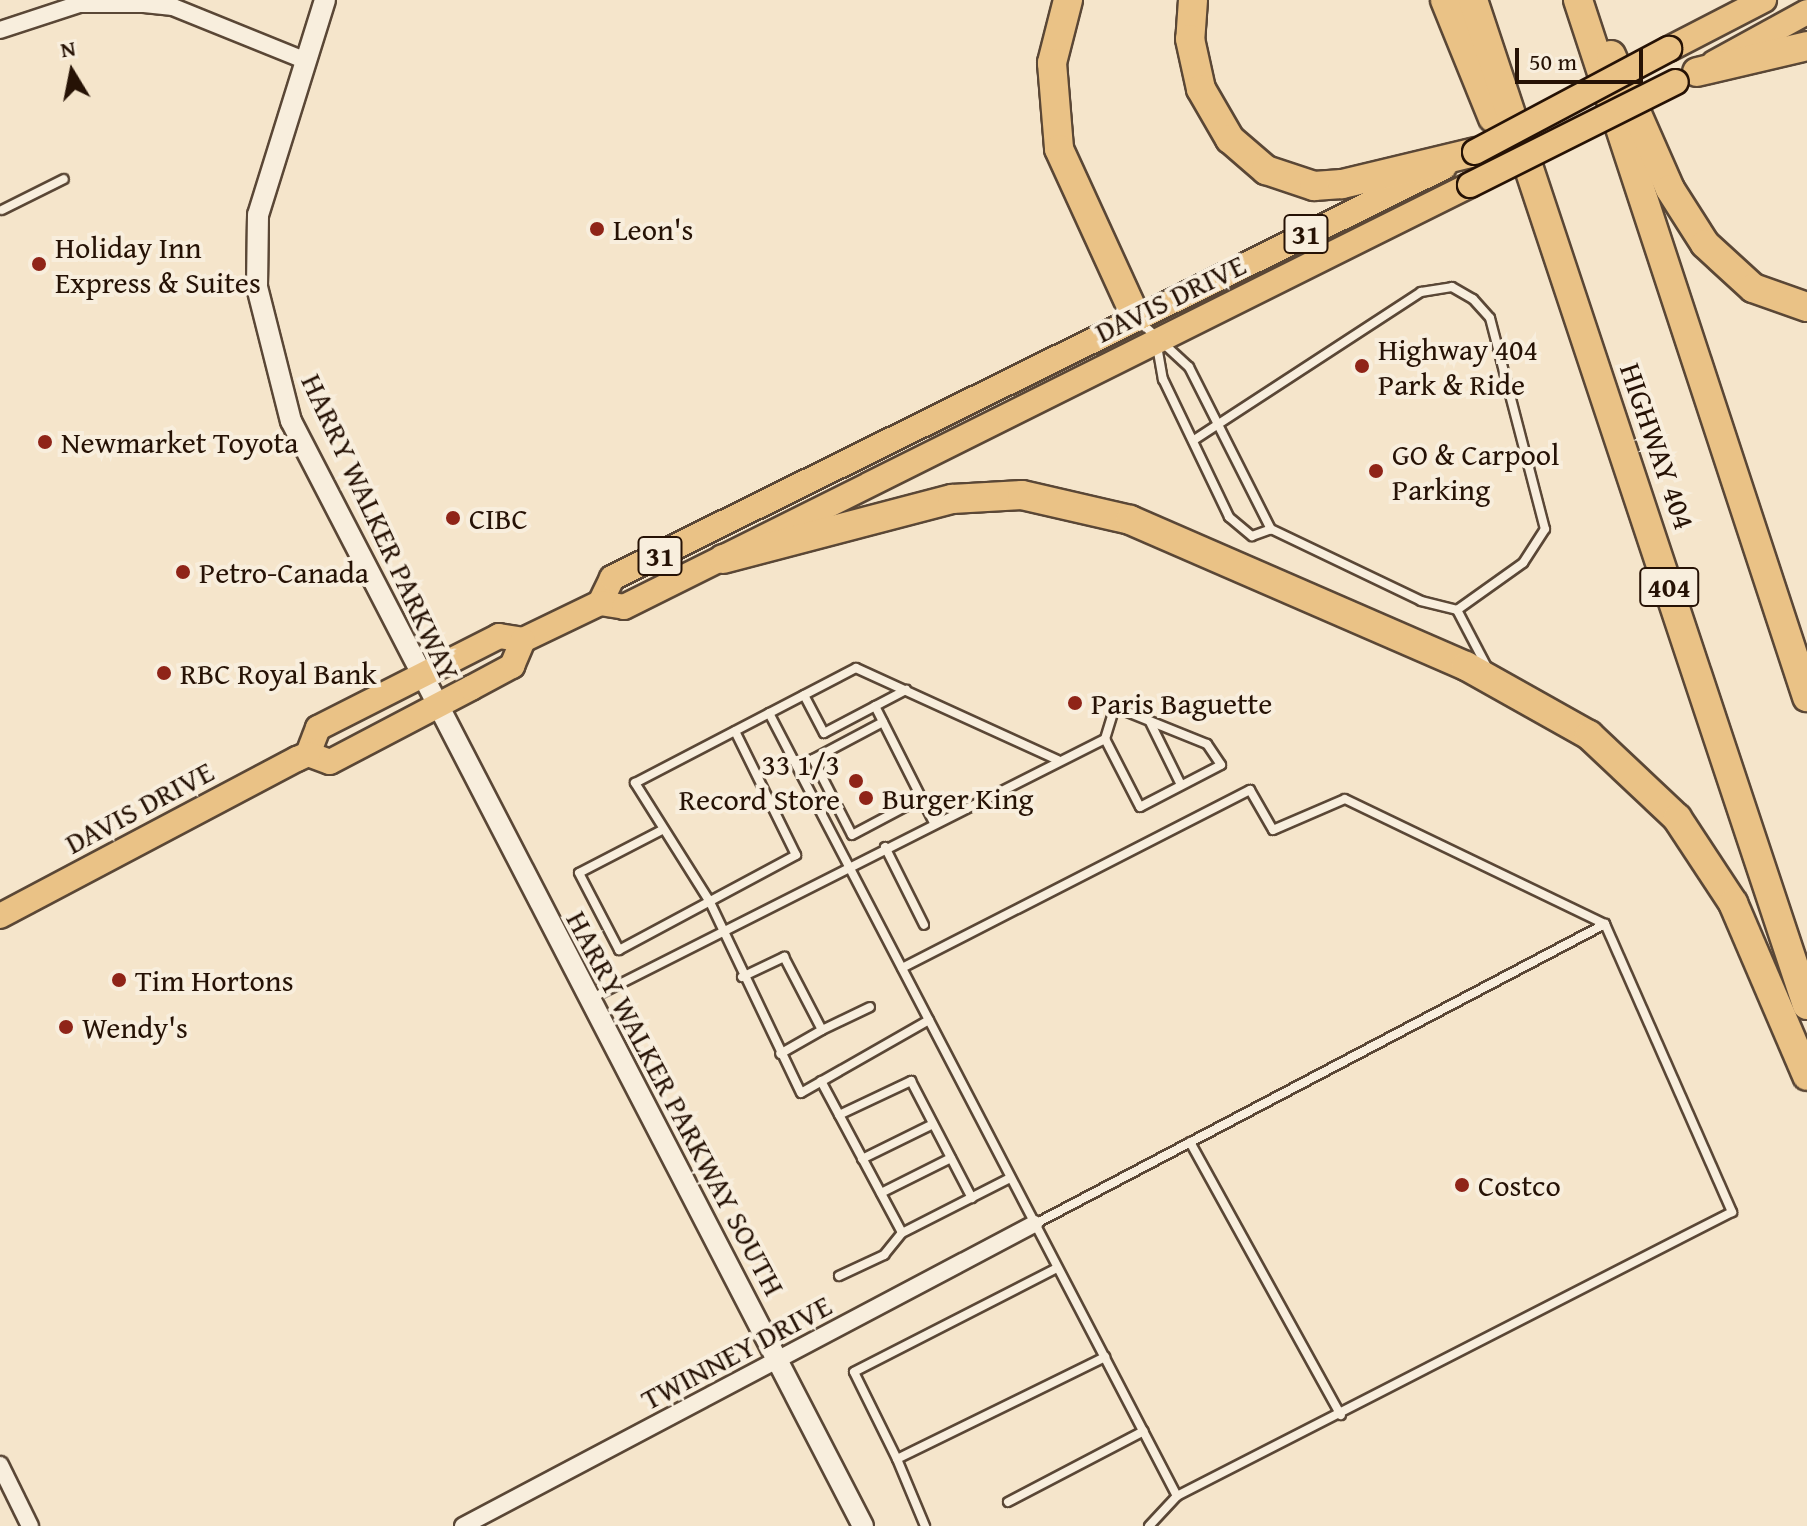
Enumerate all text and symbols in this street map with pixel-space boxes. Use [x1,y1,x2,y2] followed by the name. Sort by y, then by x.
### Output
[58,31,78,65] text: N
[32,32,112,112] north arrow
[1519,32,1647,82] scale bar
[1529,44,1577,79] text: 50 m
[1282,210,1330,258] road number: 31
[613,211,693,247] place label: Leon's
[588,220,606,238] marker: Leon's
[55,229,261,300] place label: Holiday Inn Express & Suites
[1089,246,1251,350] street label: DAVIS DRIVE
[30,255,48,273] marker: Holiday Inn Express & Suites
[1378,331,1538,402] place label: Highway 404 Park & Ride
[1353,357,1371,375] marker: Highway 404 Park & Ride
[1613,358,1703,534] street label: HIGHWAY 404
[294,368,468,686] street label: HARRY WALKER PARKWAY
[61,424,298,460] place label: Newmarket Toyota
[36,433,54,451] marker: Newmarket Toyota
[1392,436,1559,506] place label: GO & Carpool Parking
[1367,462,1385,480] marker: GO & Carpool Parking
[469,500,528,536] place label: CIBC
[444,509,462,527] marker: CIBC
[636,532,684,580] road number: 31
[199,554,369,590] place label: Petro-Canada
[174,563,192,581] marker: Petro-Canada
[1639,563,1699,611] road number: 404
[180,655,377,691] place label: RBC Royal Bank
[155,664,173,682] marker: RBC Royal Bank
[1091,685,1272,721] place label: Paris Baguette
[1066,694,1084,712] marker: Paris Baguette
[679,746,840,816] place label: 33 1/3 Record Store
[59,753,219,861] street label: DAVIS DRIVE
[847,772,865,790] marker: 33 1/3 Record Store
[882,780,1034,816] place label: Burger King
[857,789,875,807] marker: Burger King
[559,905,793,1301] street label: HARRY WALKER PARKWAY SOUTH
[135,962,294,998] place label: Tim Hortons
[110,971,128,989] marker: Tim Hortons
[82,1009,188,1045] place label: Wendy's
[57,1018,75,1036] marker: Wendy's
[1478,1167,1561,1203] place label: Costco
[1453,1176,1471,1194] marker: Costco
[635,1287,837,1417] street label: TWINNEY DRIVE

